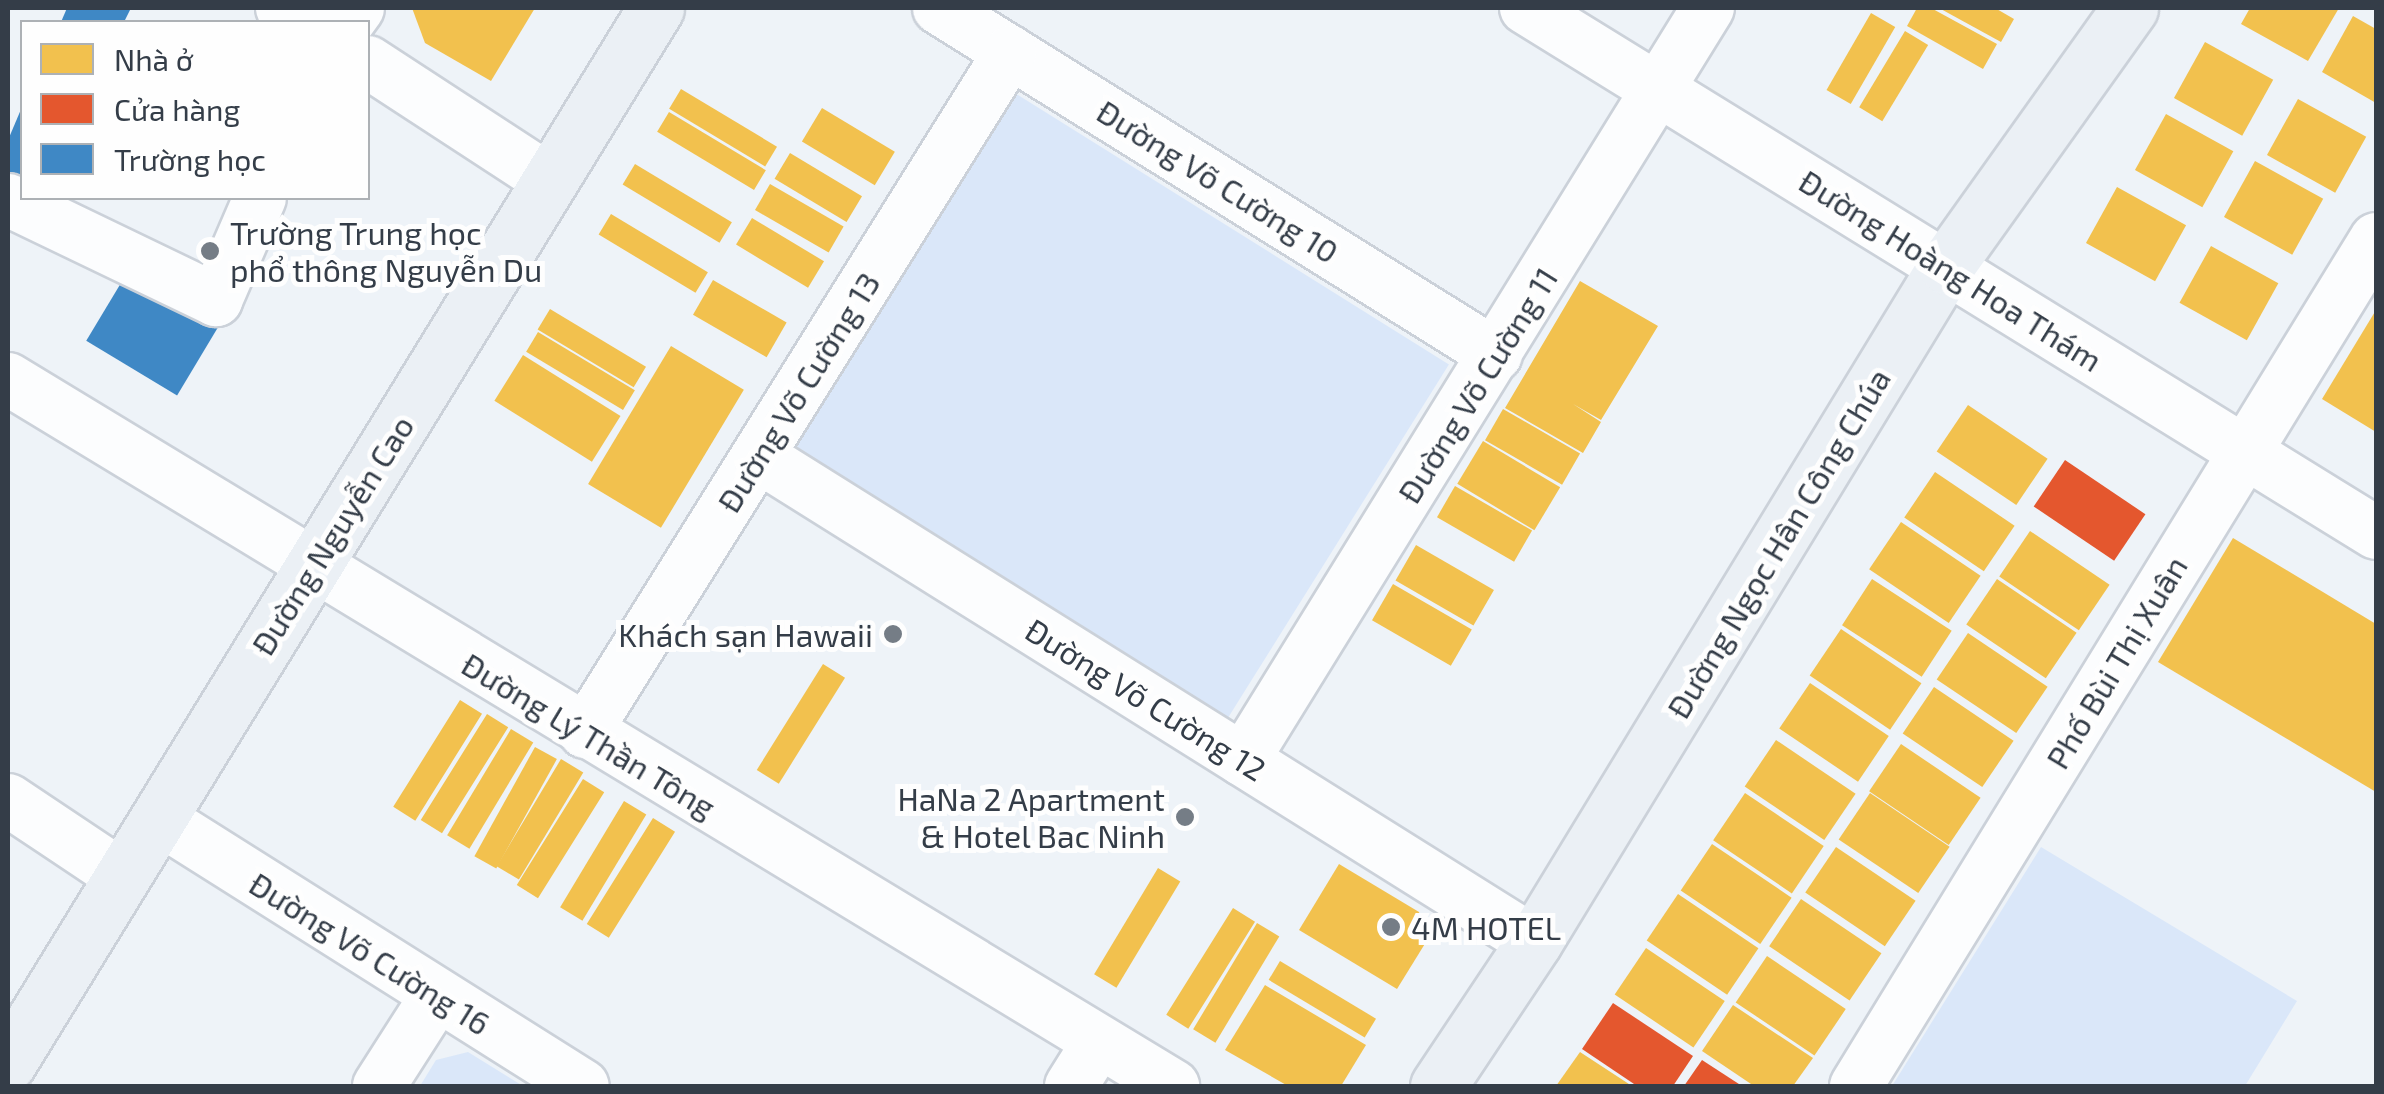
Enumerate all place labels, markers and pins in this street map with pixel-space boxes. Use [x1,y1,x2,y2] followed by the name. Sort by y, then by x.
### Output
[230,214,543,289] place label: Trường Trung học phổ thông Nguyễn Du
[199,240,221,262] marker: Trường Trung học phổ thông Nguyễn Du
[618,615,873,653] place label: Khách sạn Hawaii
[882,623,904,645] marker: Khách sạn Hawaii
[897,780,1165,855] place label: HaNa 2 Apartment & Hotel Bac Ninh
[1174,806,1196,828] marker: HaNa 2 Apartment & Hotel Bac Ninh
[1411,908,1561,946] place label: 4M HOTEL
[1380,916,1402,938] marker: 4M HOTEL

